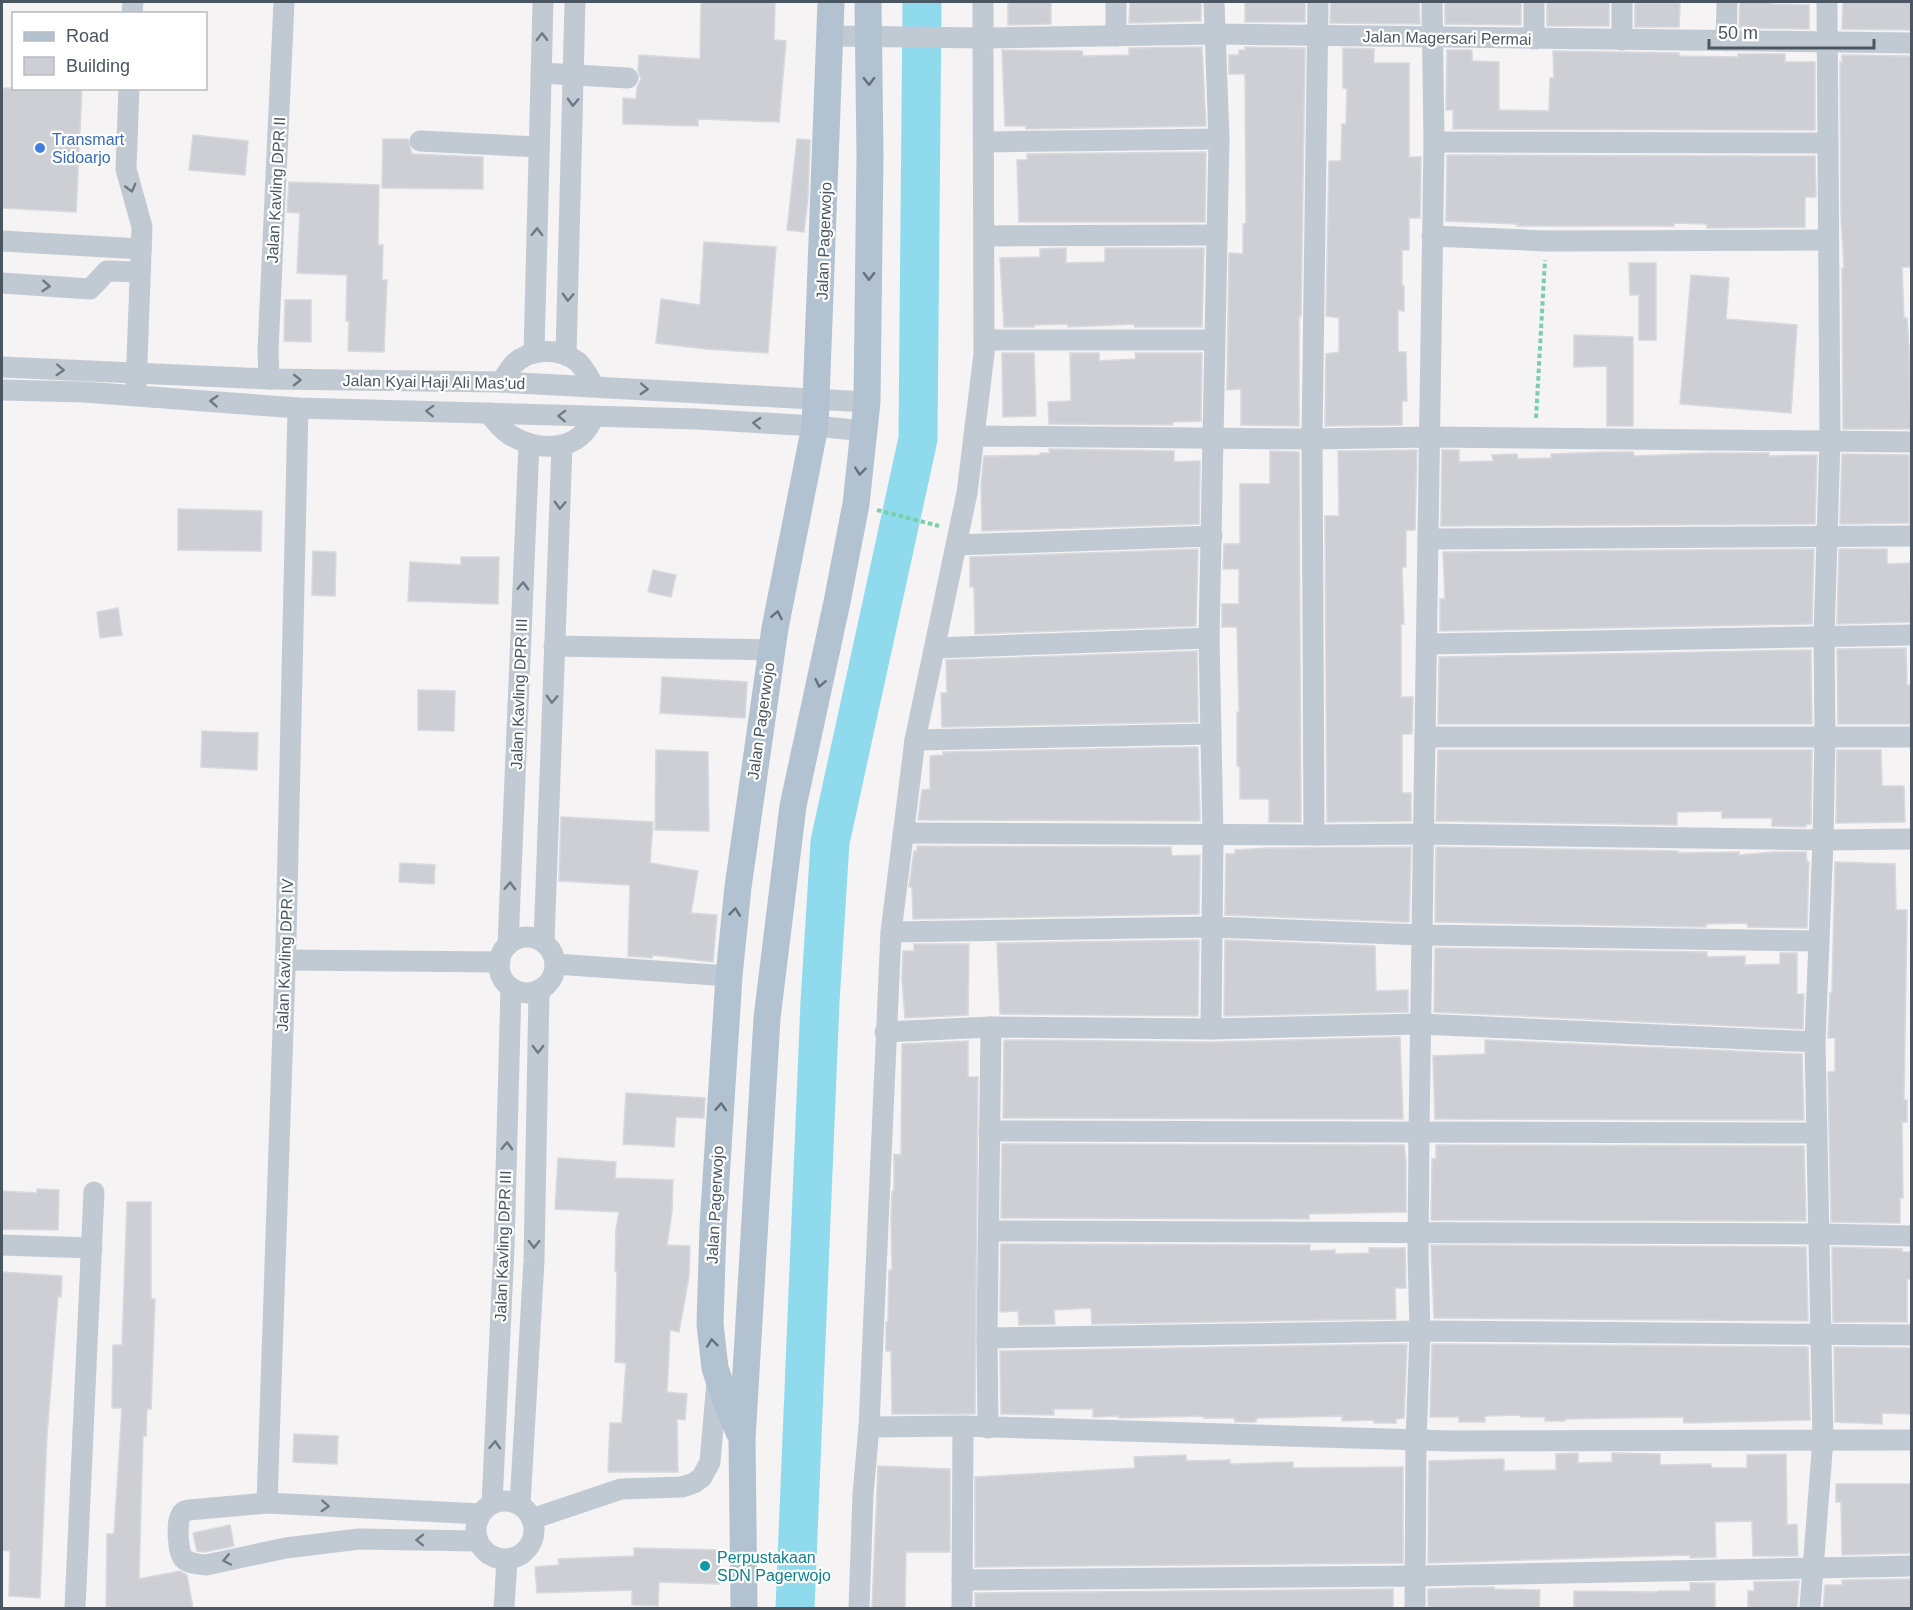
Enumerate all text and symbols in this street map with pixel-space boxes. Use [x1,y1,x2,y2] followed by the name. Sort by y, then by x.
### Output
[12,12,207,90] legend
[1709,12,1874,50] scale bar
[1718,23,1758,43] text: 50 m
[66,26,109,46] text: Road
[1362,28,1532,48] street label: Jalan Magersari Permai
[536,32,548,41] one-way arrow
[66,56,130,76] text: Building
[863,76,875,85] one-way arrow
[566,97,579,106] one-way arrow
[264,116,288,264] street label: Jalan Kavling DPR II
[52,131,125,166] place label: Transmart Sidoarjo
[33,141,47,155] marker: Transmart Sidoarjo
[813,181,835,300] street label: Jalan Pagerwojo
[124,182,136,193] one-way arrow
[531,227,544,236] one-way arrow
[863,271,875,280] one-way arrow
[41,279,50,292] one-way arrow
[561,292,574,301] one-way arrow
[55,363,64,376] one-way arrow
[343,372,525,392] street label: Jalan Kyai Haji Ali Mas'ud
[292,374,301,386] one-way arrow
[639,383,648,396] one-way arrow
[210,395,219,408] one-way arrow
[425,405,434,417] one-way arrow
[558,409,567,422] one-way arrow
[752,416,761,429] one-way arrow
[854,466,867,475] one-way arrow
[553,500,566,509] one-way arrow
[517,582,530,591] one-way arrow
[770,611,783,621] one-way arrow
[508,618,530,770] street label: Jalan Kavling DPR III
[744,661,778,781] street label: Jalan Pagerwojo
[814,677,827,687] one-way arrow
[546,695,559,704] one-way arrow
[274,878,296,1032] street label: Jalan Kavling DPR IV
[504,882,517,891] one-way arrow
[728,908,741,917] one-way arrow
[532,1044,544,1053] one-way arrow
[714,1102,727,1111] one-way arrow
[500,1141,513,1150] one-way arrow
[703,1145,727,1265] street label: Jalan Pagerwojo
[492,1170,514,1322] street label: Jalan Kavling DPR III
[528,1239,541,1248] one-way arrow
[706,1339,719,1348] one-way arrow
[489,1441,502,1450] one-way arrow
[321,1499,330,1512] one-way arrow
[415,1534,424,1546] one-way arrow
[717,1549,831,1584] place label: Perpustakaan SDN Pagerwojo
[222,1553,232,1566] one-way arrow
[698,1559,712,1573] marker: Perpustakaan SDN Pagerwojo

